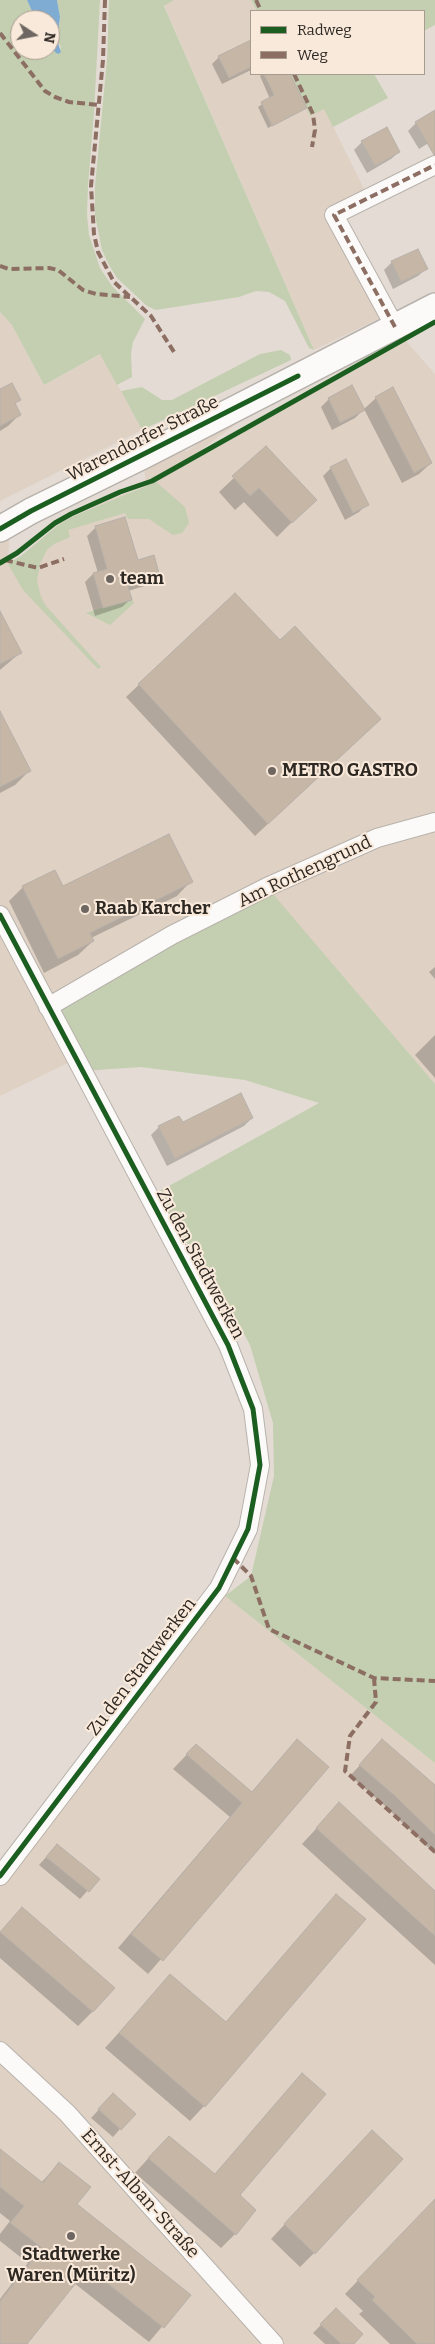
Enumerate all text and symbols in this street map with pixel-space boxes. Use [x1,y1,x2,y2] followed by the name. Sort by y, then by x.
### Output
[10,10,60,60] north arrow
[250,10,425,75] legend
[297,21,352,39] text: Radweg
[40,31,59,45] text: N
[297,46,328,64] text: Weg
[63,391,223,487] street label: Warendorfer Straße
[120,568,164,590] place label: team
[104,573,116,585] marker: team
[282,760,418,782] place label: METRO GASTRO
[266,765,278,777] marker: METRO GASTRO
[235,832,375,912] street label: Am Rothengrund
[95,898,210,920] place label: Raab Karcher
[79,903,91,915] marker: Raab Karcher
[151,1185,249,1343] street label: Zu den Stadtwerken
[83,1594,201,1740] street label: Zu den Stadtwerken
[76,2125,204,2263] street label: Ernst-Alban-Straße
[65,2230,77,2242] marker: Stadtwerke Waren (Müritz)
[7,2244,135,2286] place label: Stadtwerke Waren (Müritz)

